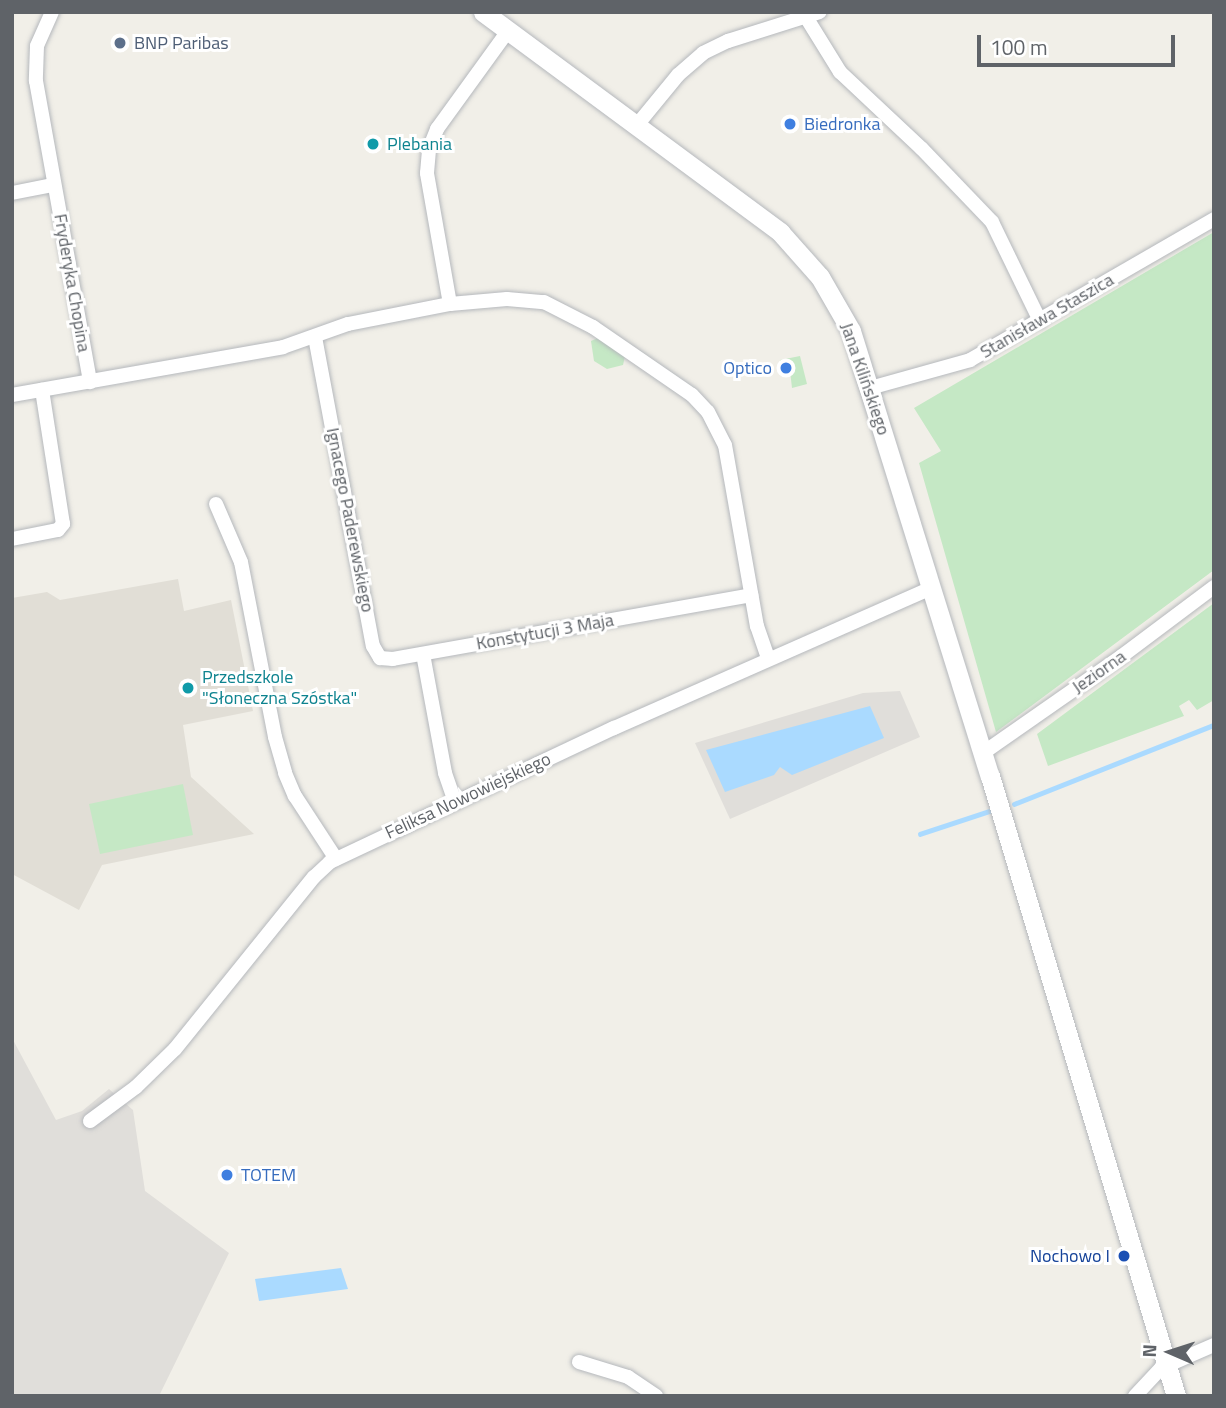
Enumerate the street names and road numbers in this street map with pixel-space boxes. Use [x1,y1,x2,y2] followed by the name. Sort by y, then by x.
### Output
[49,212,95,354] street label: Fryderyka Chopina
[976,269,1118,363] street label: Stanisława Staszica
[836,320,894,438] street label: Jana Kilińskiego
[322,426,378,614] street label: Ignacego Paderewskiego
[475,609,615,655] street label: Konstytucji 3 Maja
[1068,646,1130,698] street label: Jeziorna
[382,748,554,844] street label: Feliksa Nowowiejskiego

